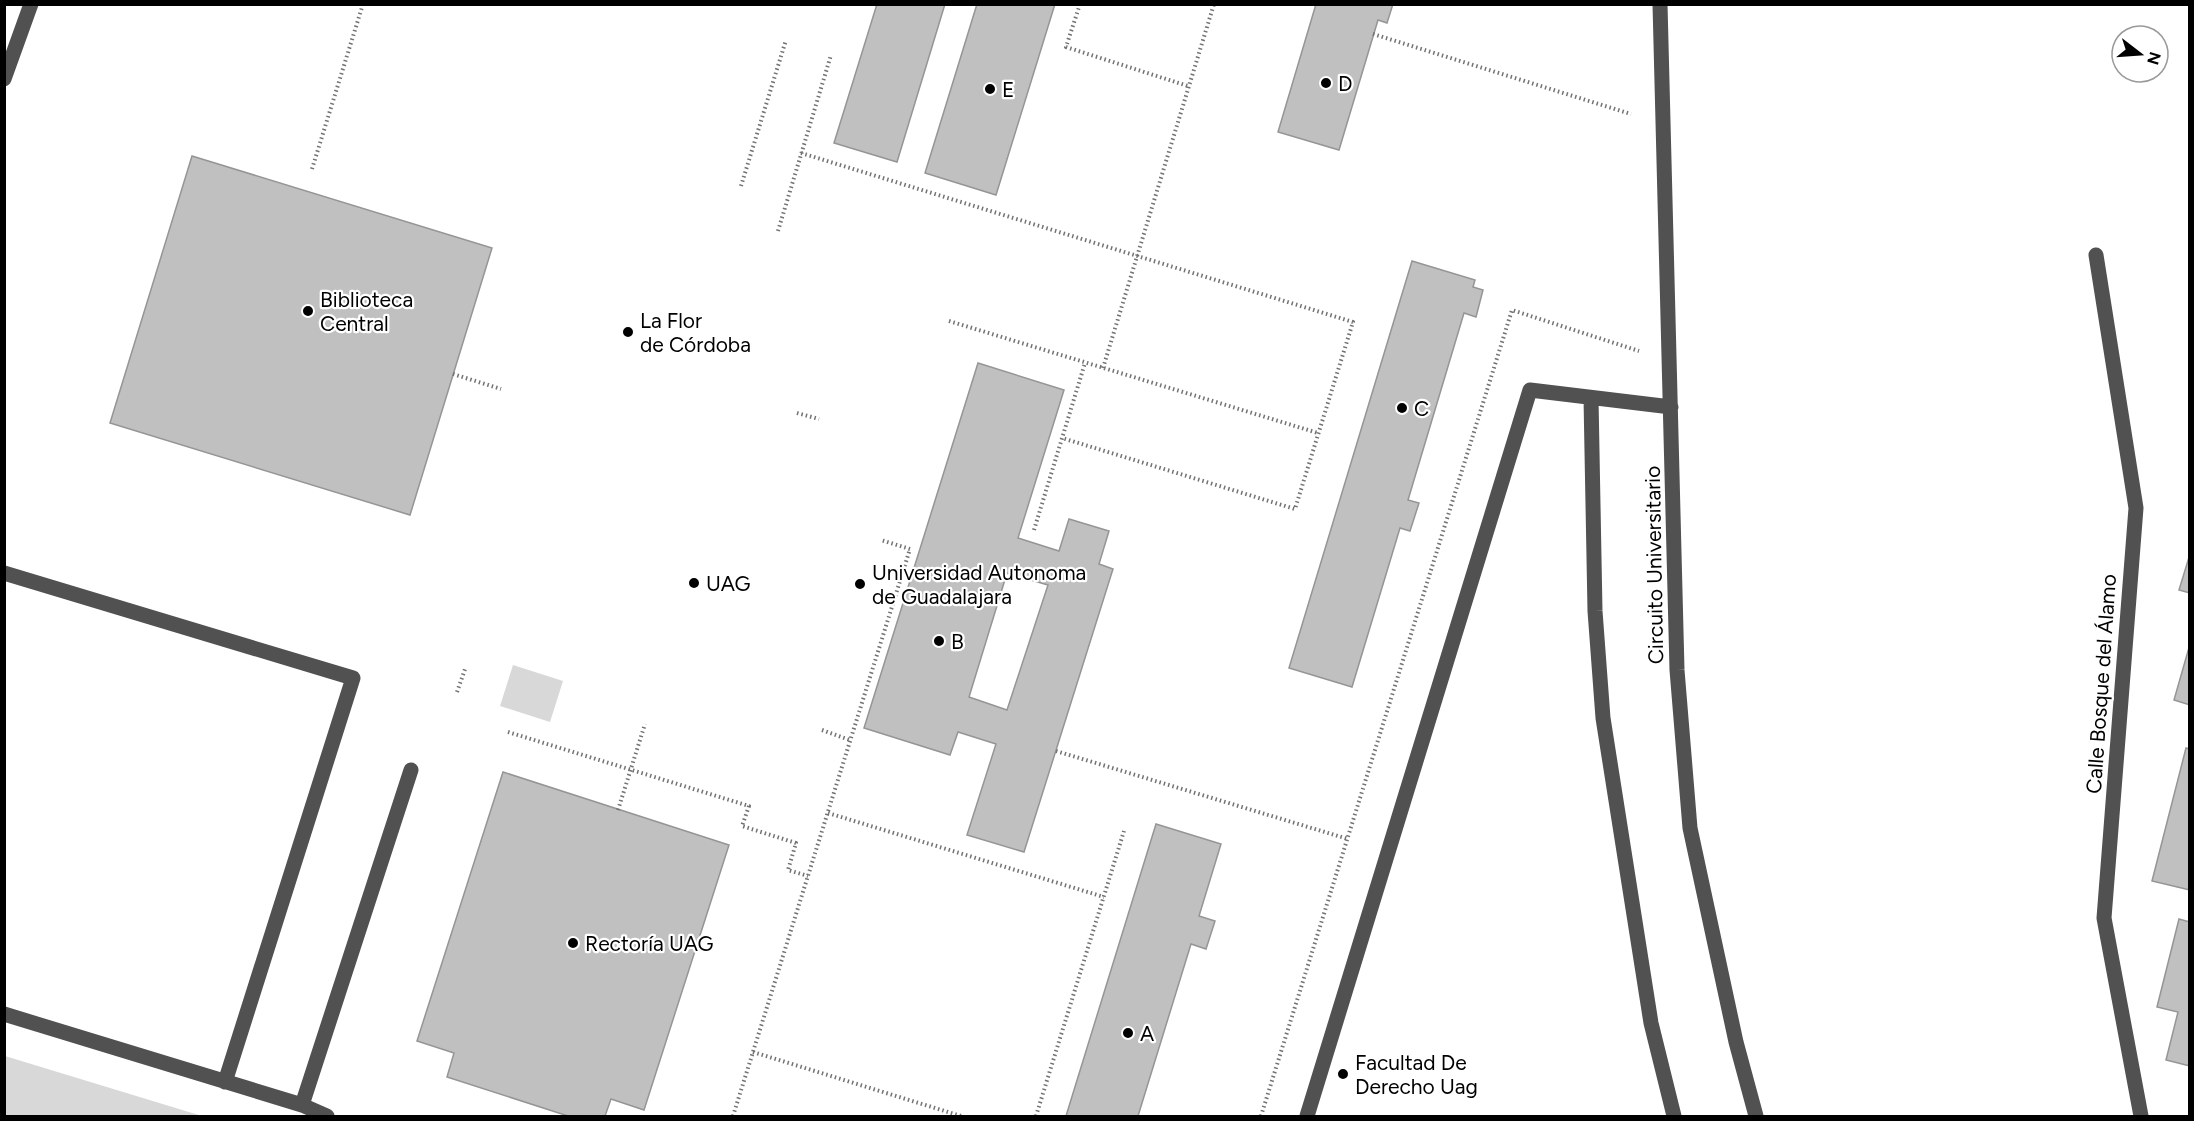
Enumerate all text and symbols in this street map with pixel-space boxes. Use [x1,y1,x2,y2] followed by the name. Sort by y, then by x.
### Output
[2110,24,2170,84] north arrow
[2143,50,2165,67] text: N
[1338,71,1352,96] place label: D
[1319,76,1333,90] marker: D
[1002,77,1014,102] place label: E
[983,82,997,96] marker: E
[320,287,413,336] place label: Biblioteca Central
[301,304,315,318] marker: Biblioteca Central
[640,308,751,357] place label: La Flor de Córdoba
[621,325,635,339] marker: La Flor de Córdoba
[1414,396,1429,421] place label: C
[1395,401,1409,415] marker: C
[1640,466,1668,664] street label: Circuito Universitario
[872,560,1086,609] place label: Universidad Autonoma de Guadalajara
[706,571,751,596] place label: UAG
[2081,573,2121,795] street label: Calle Bosque del Álamo
[687,576,701,590] marker: UAG
[853,577,867,591] marker: Universidad Autonoma de Guadalajara
[951,629,964,654] place label: B
[932,634,946,648] marker: B
[585,931,713,956] place label: Rectoría UAG
[566,936,580,950] marker: Rectoría UAG
[1140,1021,1154,1046] place label: A
[1121,1026,1135,1040] marker: A
[1355,1050,1478,1099] place label: Facultad De Derecho Uag
[1336,1067,1350,1081] marker: Facultad De Derecho Uag

